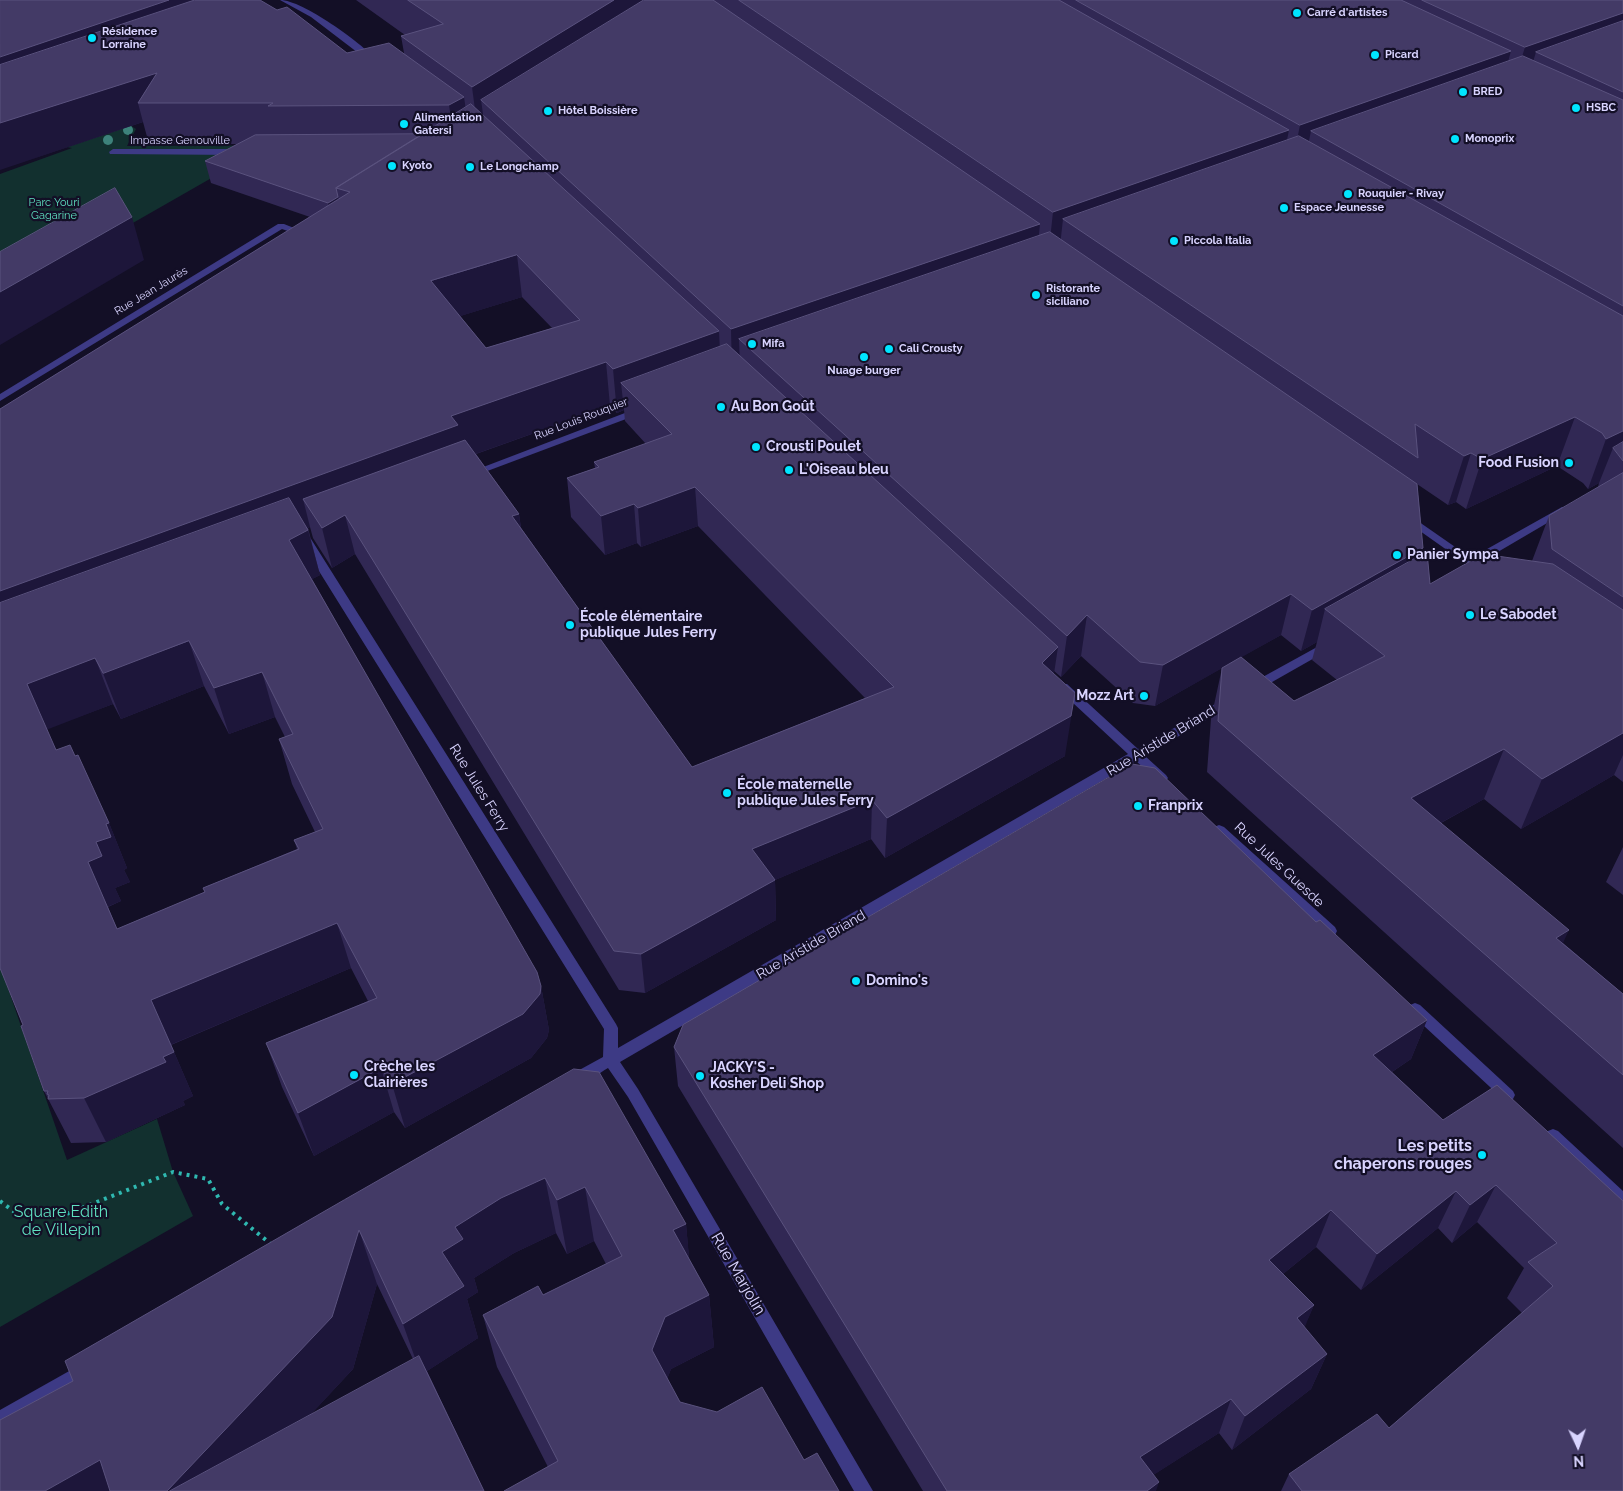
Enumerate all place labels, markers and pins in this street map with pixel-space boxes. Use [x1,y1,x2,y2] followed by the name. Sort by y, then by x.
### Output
[1307,6,1387,20] place label: Carré d'artistes
[1291,7,1303,19] marker: Carré d'artistes
[102,25,157,51] place label: Résidence Lorraine
[86,32,98,44] marker: Résidence Lorraine
[1385,48,1418,62] place label: Picard
[1369,49,1381,61] marker: Picard
[1473,85,1502,99] place label: BRED
[1457,86,1469,98] marker: BRED
[1586,101,1616,115] place label: HSBC
[1570,102,1582,114] marker: HSBC
[558,104,638,118] place label: Hôtel Boissière
[542,105,554,117] marker: Hôtel Boissière
[414,111,482,137] place label: Alimentation Gatersi
[398,118,410,130] marker: Alimentation Gatersi
[1465,132,1514,146] place label: Monoprix
[1449,133,1461,145] marker: Monoprix
[402,159,432,173] place label: Kyoto
[386,160,398,172] marker: Kyoto
[480,160,559,174] place label: Le Longchamp
[464,161,476,173] marker: Le Longchamp
[1358,187,1444,201] place label: Rouquier - Rivay
[1342,188,1354,200] marker: Rouquier - Rivay
[1294,201,1384,215] place label: Espace Jeunesse
[1278,202,1290,214] marker: Espace Jeunesse
[1184,234,1251,248] place label: Piccola Italia
[1168,235,1180,247] marker: Piccola Italia
[1046,282,1100,308] place label: Ristorante siciliano
[1030,289,1042,301] marker: Ristorante siciliano
[762,337,785,351] place label: Mifa
[746,338,758,350] marker: Mifa
[899,342,963,356] place label: Cali Crousty
[883,343,895,355] marker: Cali Crousty
[858,351,870,363] marker: Nuage burger
[827,364,901,378] place label: Nuage burger
[731,399,815,415] place label: Au Bon Goût
[715,401,727,413] marker: Au Bon Goût
[766,439,861,455] place label: Crousti Poulet
[750,441,762,453] marker: Crousti Poulet
[1478,455,1559,471] place label: Food Fusion
[1563,457,1575,469] marker: Food Fusion
[799,462,889,478] place label: L'Oiseau bleu
[783,464,795,476] marker: L'Oiseau bleu
[1407,547,1499,563] place label: Panier Sympa
[1391,549,1403,561] marker: Panier Sympa
[1480,607,1557,623] place label: Le Sabodet
[580,609,717,642] place label: École élémentaire publique Jules Ferry
[1464,609,1476,621] marker: Le Sabodet
[564,619,576,631] marker: École élémentaire publique Jules Ferry
[1076,688,1134,704] place label: Mozz Art
[1138,690,1150,702] marker: Mozz Art
[737,777,874,810] place label: École maternelle publique Jules Ferry
[721,787,733,799] marker: École maternelle publique Jules Ferry
[1148,798,1203,814] place label: Franprix
[1132,800,1144,812] marker: Franprix
[866,973,928,989] place label: Domino's
[850,975,862,987] marker: Domino's
[364,1059,435,1092] place label: Crèche les Clairières
[710,1060,824,1092] place label: JACKY'S - Kosher Deli Shop
[348,1069,360,1081] marker: Crèche les Clairières
[694,1070,706,1082] marker: JACKY'S - Kosher Deli Shop
[1334,1136,1472,1174] place label: Les petits chaperons rouges
[1476,1149,1488,1161] marker: Les petits chaperons rouges

